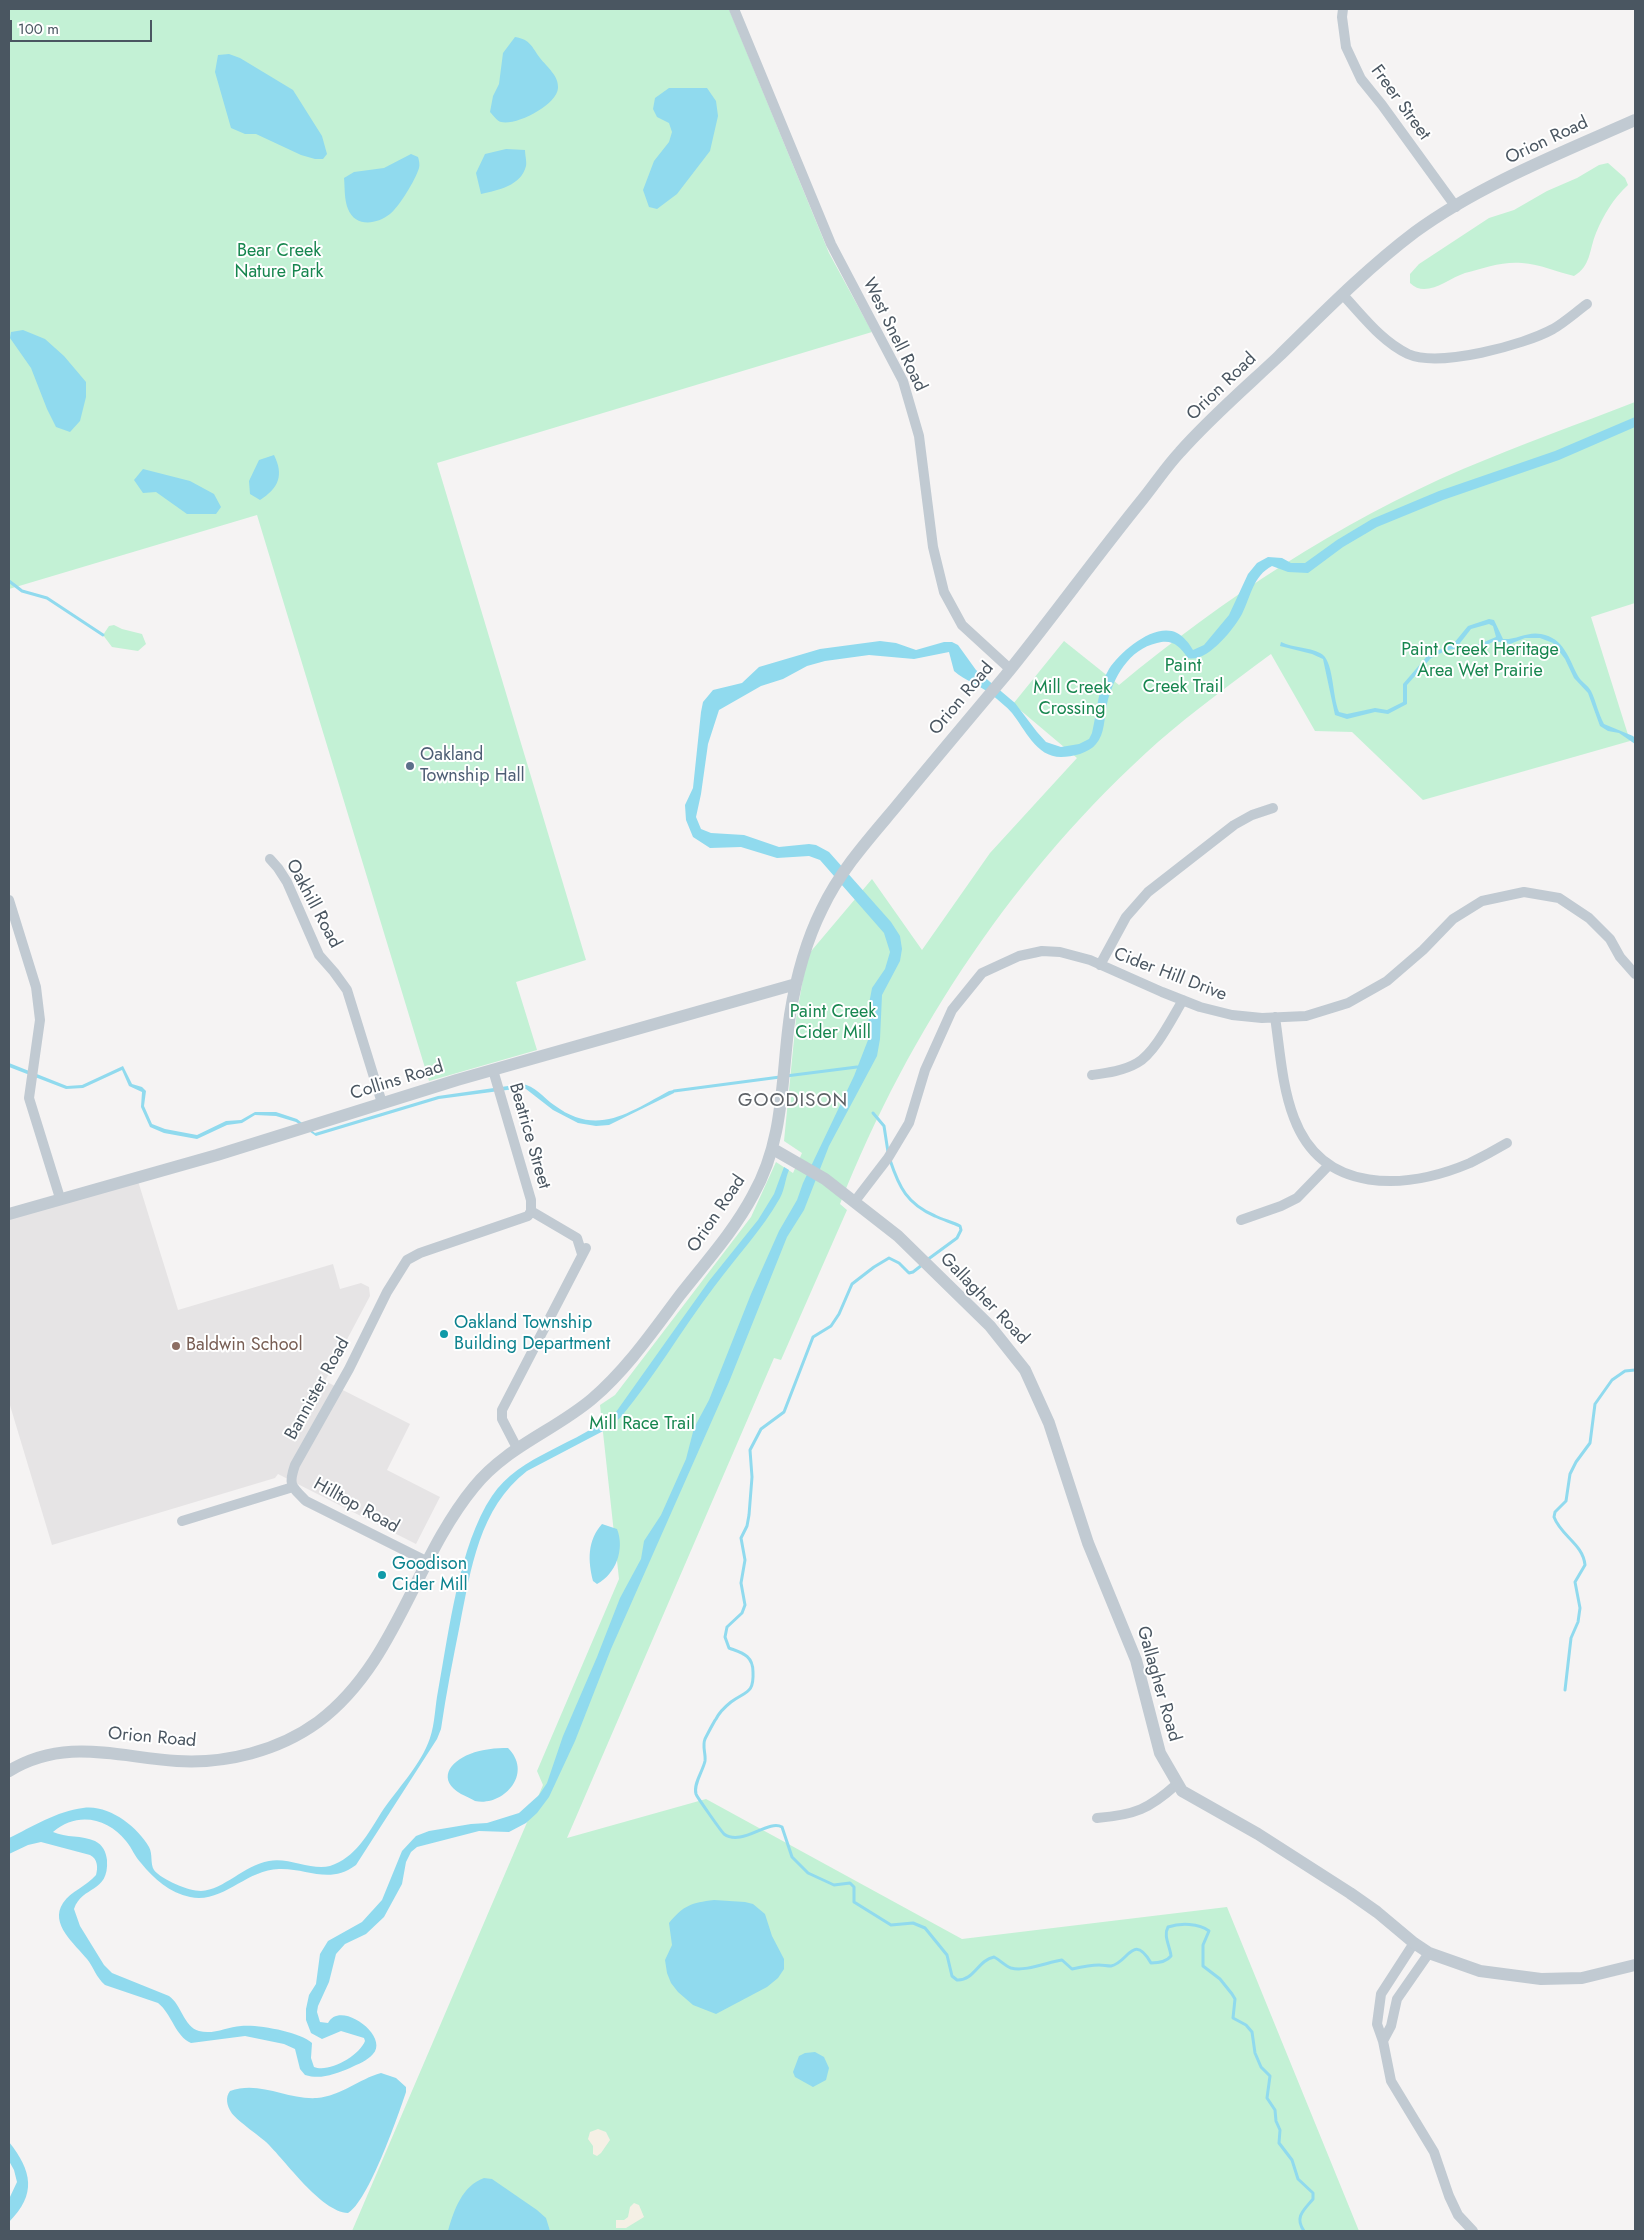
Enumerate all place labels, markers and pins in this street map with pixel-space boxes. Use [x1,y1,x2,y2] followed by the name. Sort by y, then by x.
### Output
[420,745,525,788] place label: Oakland Township Hall
[404,760,416,772] marker: Oakland Township Hall
[454,1313,610,1356] place label: Oakland Township Building Department
[438,1328,450,1340] marker: Oakland Township Building Department
[186,1335,303,1357] place label: Baldwin School
[170,1340,182,1352] marker: Baldwin School
[392,1554,468,1596] place label: Goodison Cider Mill
[376,1569,388,1581] marker: Goodison Cider Mill

